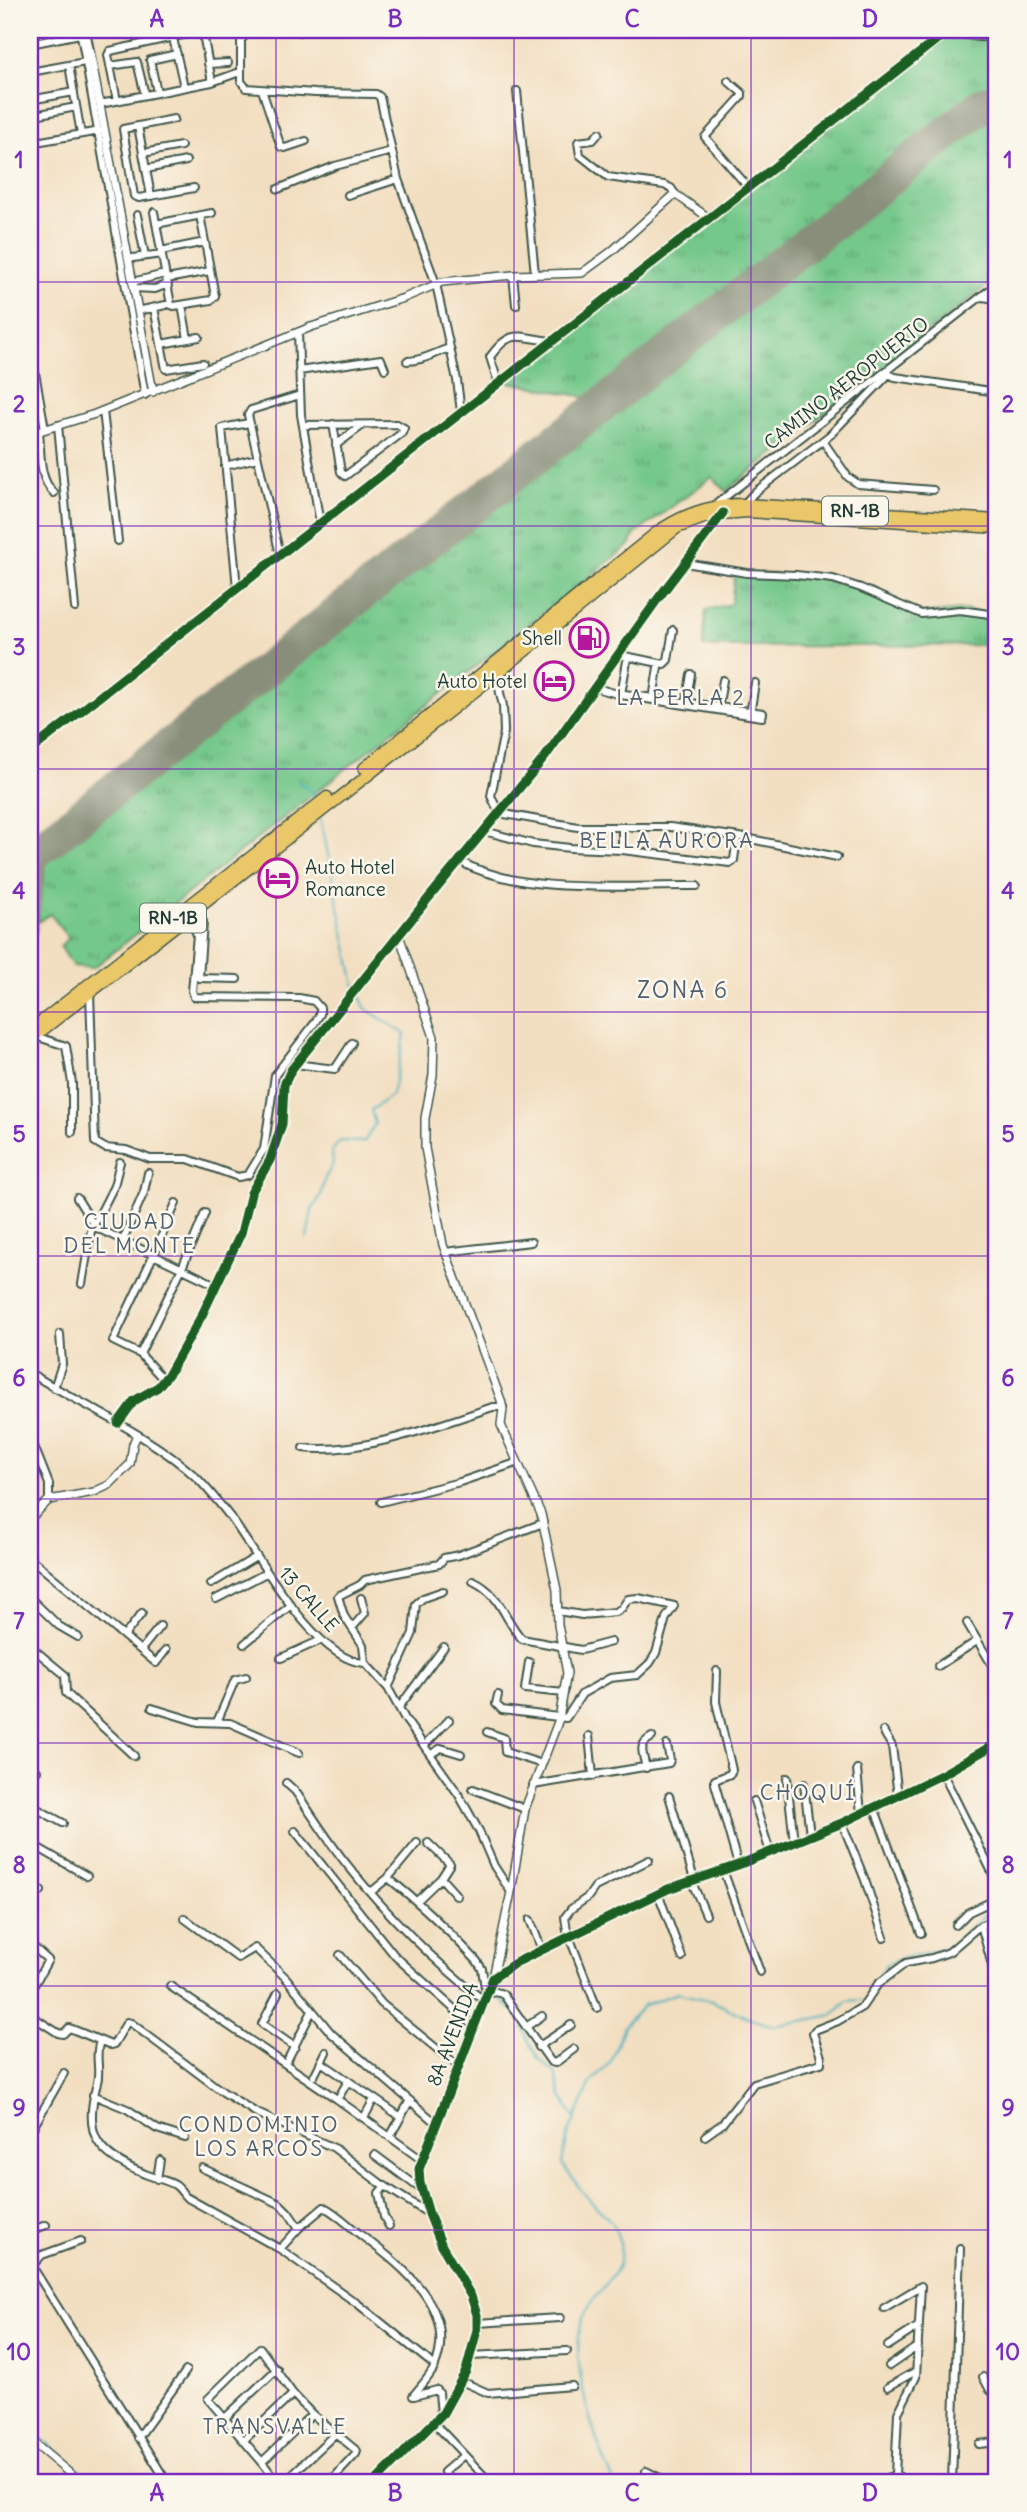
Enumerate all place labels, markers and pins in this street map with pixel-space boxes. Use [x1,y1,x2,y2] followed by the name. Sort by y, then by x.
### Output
[568,617,610,659] fuel station icon: Shell
[522,626,562,650] place label: Shell
[533,660,575,702] hotel icon: Auto Hotel
[437,669,527,693] place label: Auto Hotel
[305,855,395,901] place label: Auto Hotel Romance
[257,857,299,899] hotel icon: Auto Hotel Romance

